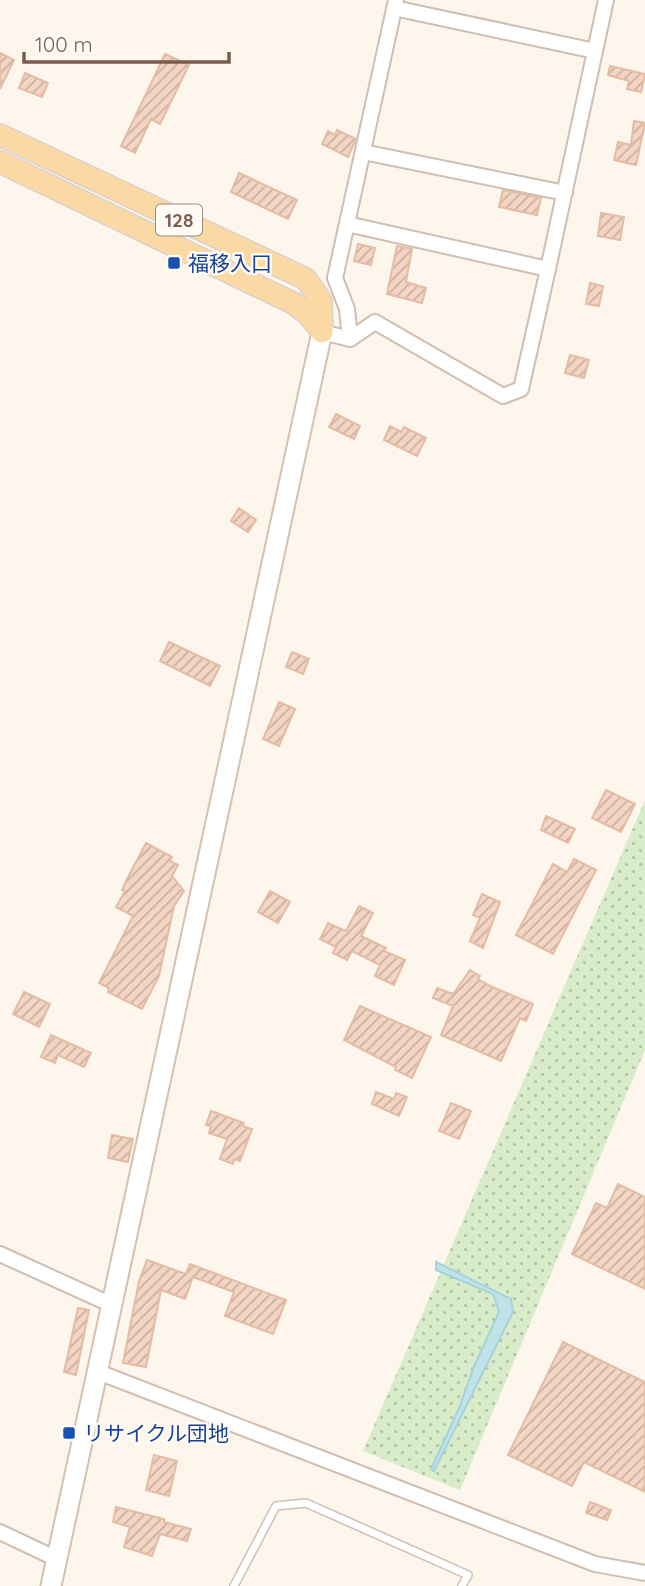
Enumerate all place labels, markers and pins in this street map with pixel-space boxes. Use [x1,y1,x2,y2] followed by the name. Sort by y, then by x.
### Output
[188,250,272,276] place label: 福移入口
[166,255,182,271] marker: 福移入口
[83,1420,229,1446] place label: リサイクル団地
[61,1425,77,1441] marker: リサイクル団地

